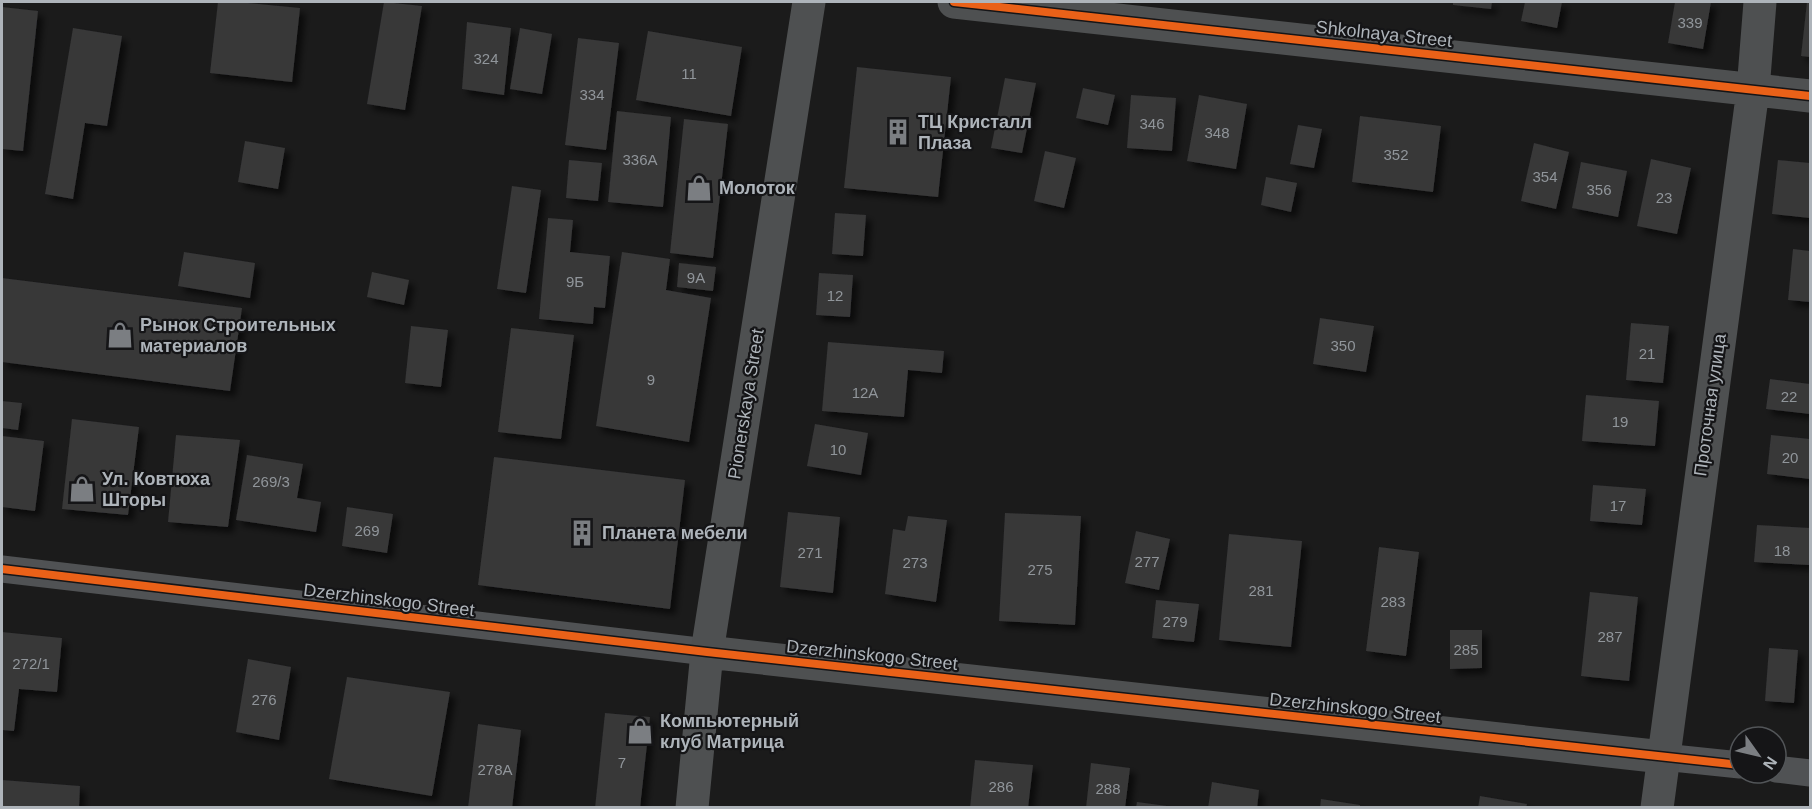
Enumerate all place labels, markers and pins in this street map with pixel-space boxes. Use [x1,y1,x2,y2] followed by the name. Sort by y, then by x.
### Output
[918,112,1032,153] place label: ТЦ Кристалл Плаза
[883,117,913,147] building icon: ТЦ Кристалл Плаза
[684,173,714,203] shop icon: Молоток
[719,178,796,198] place label: Молоток
[140,315,336,356] place label: Рынок Строительных материалов
[105,320,135,350] shop icon: Рынок Строительных материалов
[102,469,211,510] place label: Ул. Ковтюха Шторы
[67,474,97,504] shop icon: Ул. Ковтюха Шторы
[567,518,597,548] building icon: Планета мебели
[602,523,748,543] place label: Планета мебели
[660,711,799,752] place label: Компьютерный клуб Матрица
[625,716,655,746] shop icon: Компьютерный клуб Матрица

